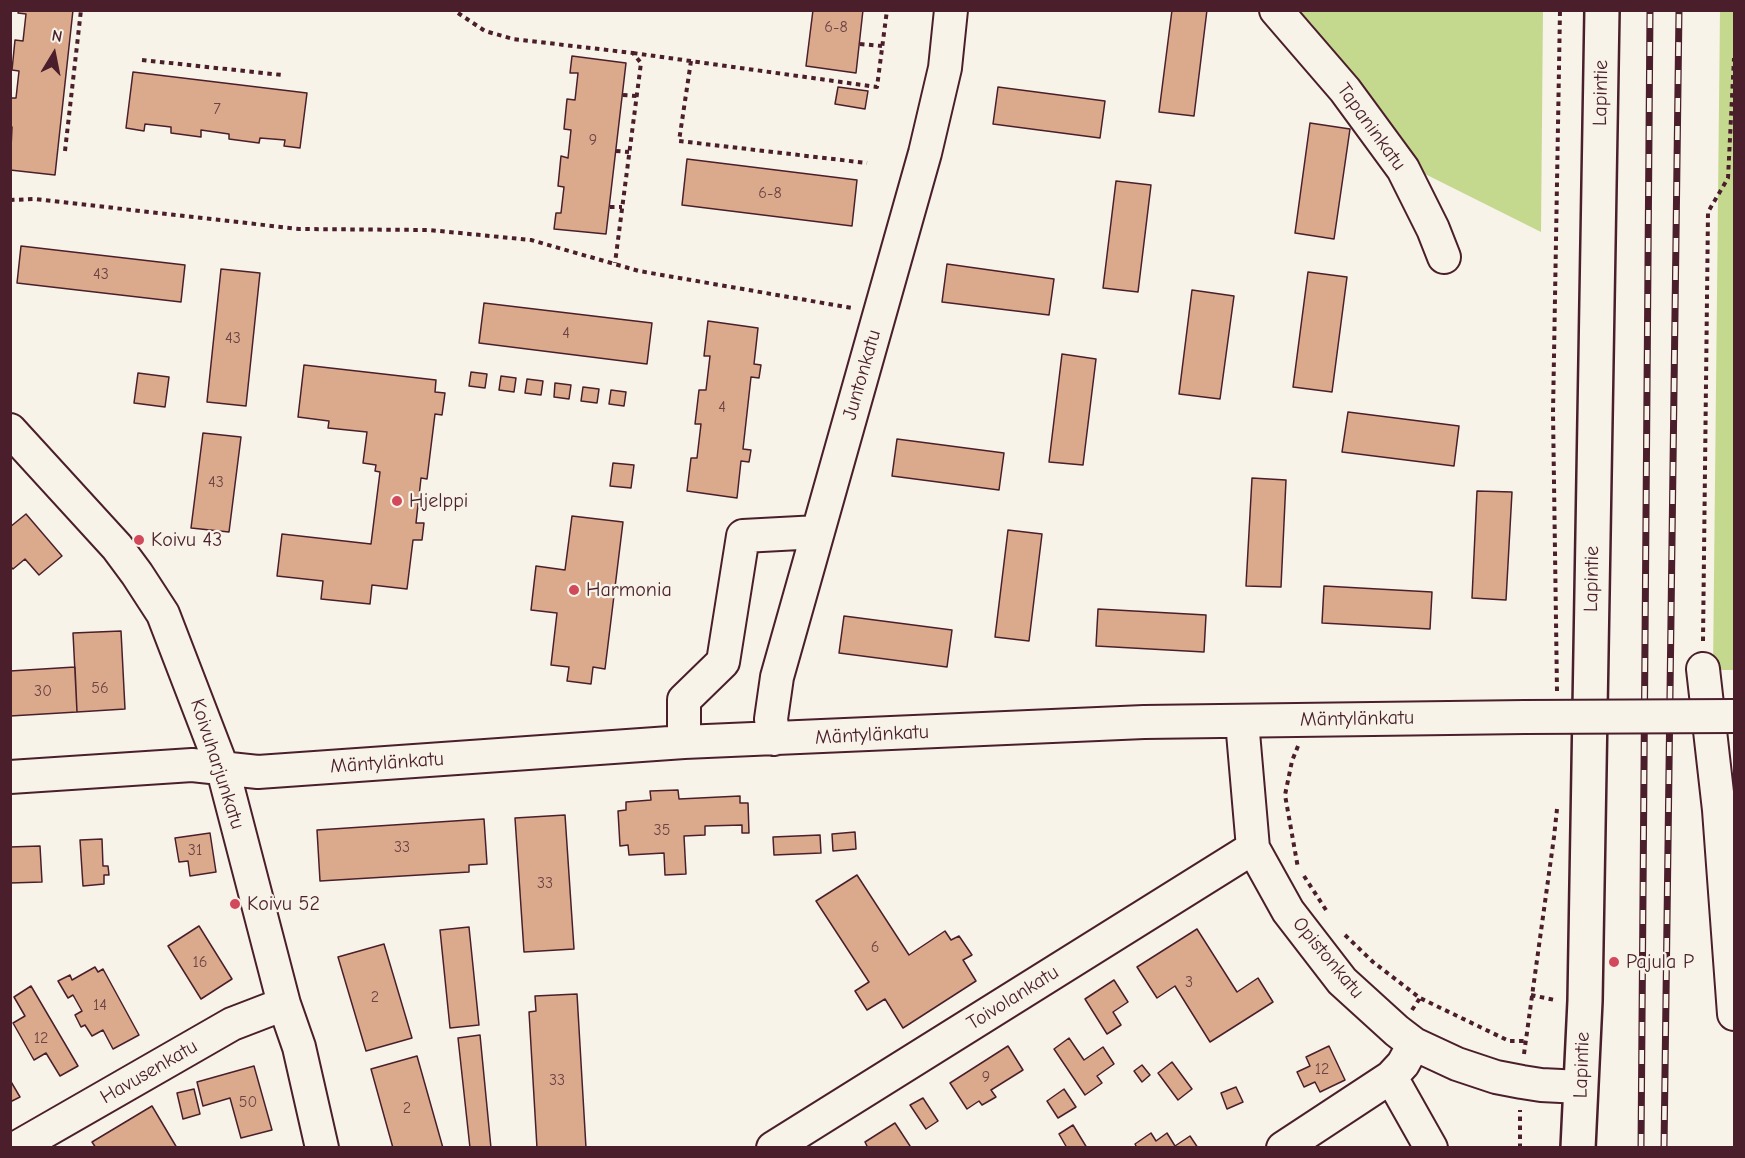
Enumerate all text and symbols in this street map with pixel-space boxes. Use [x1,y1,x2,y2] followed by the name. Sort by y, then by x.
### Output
[824,17,848,37] house number: 6-8
[24,24,84,84] north arrow
[50,27,64,46] text: N
[1588,60,1614,126] street label: Lapintie
[1331,79,1411,175] street label: Tapaninkatu
[213,99,221,119] house number: 7
[589,130,597,150] house number: 9
[758,183,782,203] house number: 6-8
[93,264,109,284] house number: 43
[562,323,570,343] house number: 4
[838,327,886,423] street label: Juntonkatu
[225,328,241,348] house number: 43
[718,397,726,417] house number: 4
[208,472,224,492] house number: 43
[409,489,468,513] place label: Hjelppi
[390,494,404,508] marker: Hjelppi
[151,528,222,552] place label: Koivu 43
[132,533,146,547] marker: Koivu 43
[1579,546,1605,612] street label: Lapintie
[586,578,672,602] place label: Harmonia
[567,583,581,597] marker: Harmonia
[91,678,109,698] house number: 56
[34,681,52,701] house number: 30
[185,696,249,832] street label: Koivuharjunkatu
[1300,706,1414,732] street label: Mäntylänkatu
[814,720,930,750] street label: Mäntylänkatu
[329,747,445,779] street label: Mäntylänkatu
[654,820,670,840] house number: 35
[394,837,410,857] house number: 33
[188,840,202,860] house number: 31
[537,873,553,893] house number: 33
[247,892,320,916] place label: Koivu 52
[228,897,242,911] marker: Koivu 52
[1287,913,1369,1003] street label: Opistonkatu
[871,937,879,957] house number: 6
[1626,950,1694,974] place label: Pajula P
[192,952,208,972] house number: 16
[1607,955,1621,969] marker: Pajula P
[963,960,1063,1036] street label: Toivolankatu
[1185,972,1193,992] house number: 3
[371,987,379,1007] house number: 2
[93,995,107,1015] house number: 14
[34,1028,48,1048] house number: 12
[1569,1031,1595,1099] street label: Lapintie
[96,1035,202,1109] street label: Havusenkatu
[1315,1059,1329,1079] house number: 12
[982,1067,990,1087] house number: 9
[549,1070,565,1090] house number: 33
[239,1092,257,1112] house number: 50
[403,1098,411,1118] house number: 2

